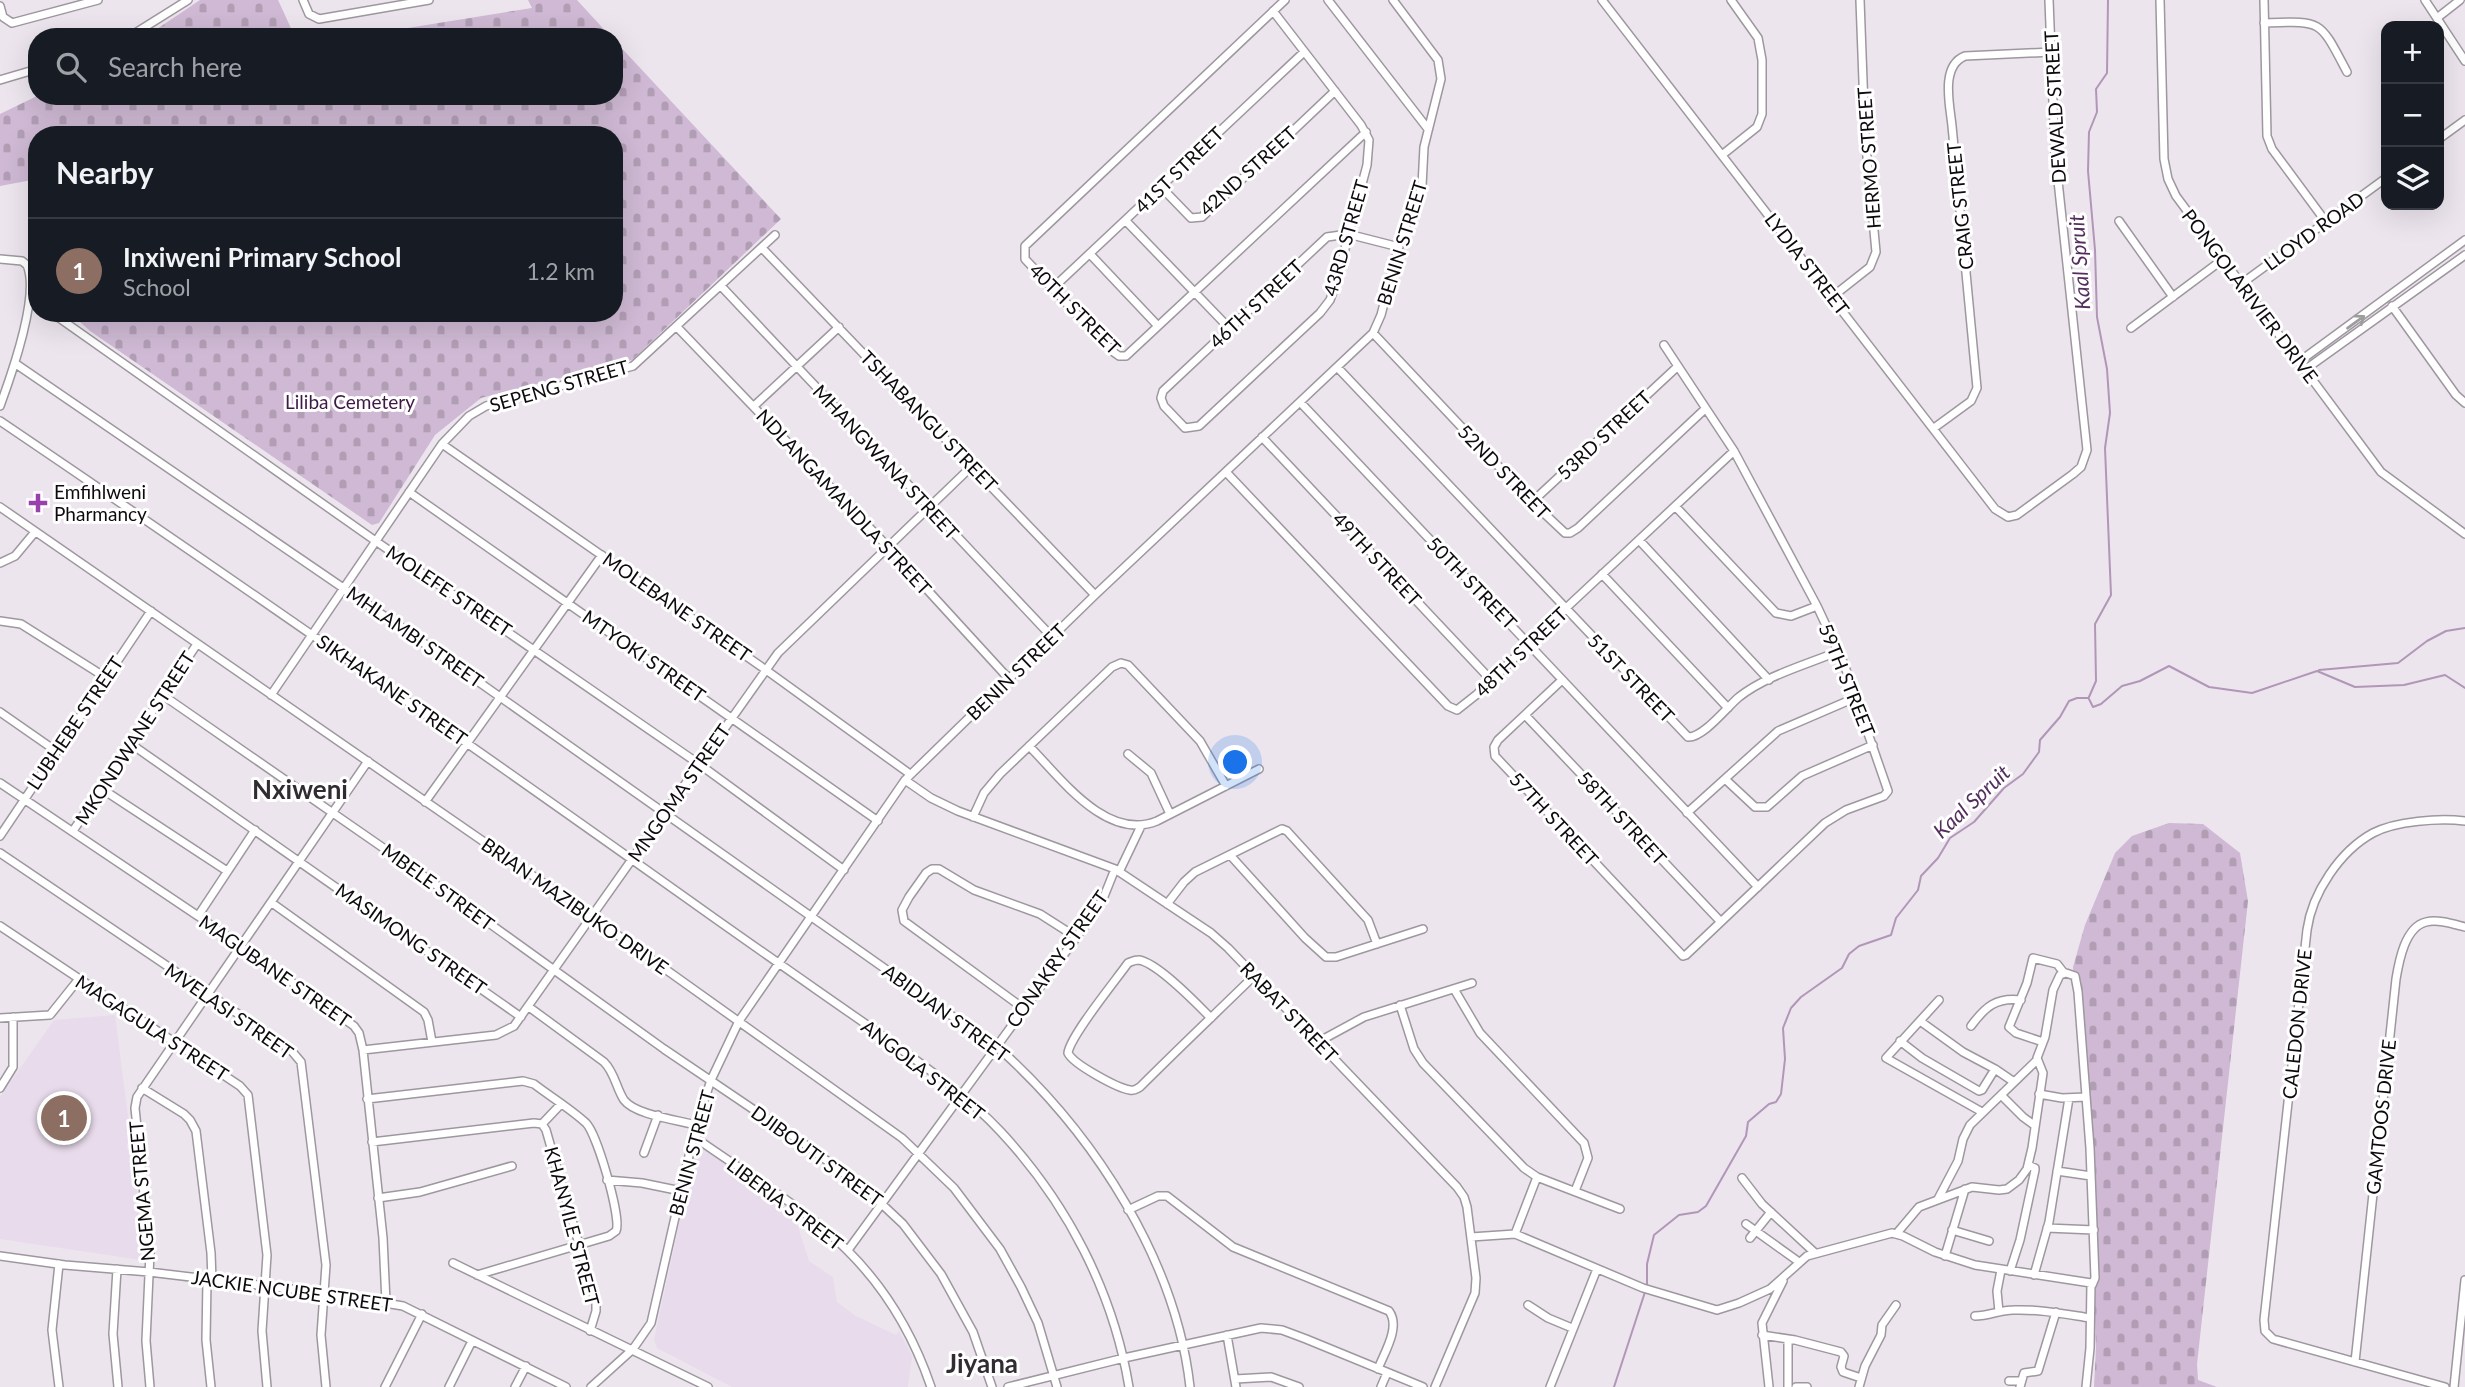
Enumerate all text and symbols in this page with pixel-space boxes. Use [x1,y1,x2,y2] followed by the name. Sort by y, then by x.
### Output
[2381,21,2444,210] map controls
[2381,21,2444,84] button: +
[28,28,623,105] search box
[2039,30,2070,184] street label: DEWALD STREET
[52,48,90,86] icon: search
[108,51,242,83] text: Search here
[2381,84,2444,147] button: −
[1852,87,1885,230] street label: HERMO STREET
[1194,121,1301,220] street label: 42ND STREET
[1129,122,1228,218] street label: 41ST STREET
[1941,141,1978,271] street label: CRAIG STREET
[2381,147,2444,210] button: layers
[56,154,154,190] text: Nearby
[1318,177,1373,299] street label: 43RD STREET
[1372,178,1431,308] street label: BENIN STREET
[2259,186,2368,275] street label: LLOYD ROAD
[2178,204,2323,387] street label: PONGOLARIVIER DRIVE
[1760,208,1854,319] street label: LYDIA STREET
[2063,213,2094,311] water label: Kaal Spruit
[123,241,401,273] text: Inxiweni Primary School
[1204,255,1307,353] street label: 46TH STREET
[72,257,86,285] text: 1
[526,257,595,285] text: 1.2 km
[1025,258,1126,359] street label: 40TH STREET
[123,273,191,301] text: School
[2346,314,2365,329] one-way arrow
[856,345,1003,496] street label: TSHABANGU STREET
[487,355,631,416] street label: SEPENG STREET
[809,379,964,544] street label: MHANGWANA STREET
[1552,385,1655,484] street label: 53RD STREET
[285,390,415,413] park label: Liliba Cemetery
[752,404,937,599] street label: NDLANGAMANDLA STREET
[1454,420,1555,524] street label: 52ND STREET
[54,480,147,525] place label: Emfihlweni Pharmancy
[28,493,48,513] marker: Emfihlweni Pharmancy
[1328,507,1426,610] street label: 49TH STREET
[1423,532,1522,634] street label: 50TH STREET
[382,540,517,641] street label: MOLEFE STREET
[599,547,756,666] street label: MOLEBANE STREET
[343,581,488,692] street label: MHLAMBI STREET
[1470,602,1572,701] street label: 48TH STREET
[578,605,710,706] street label: MTYOKI STREET
[961,619,1070,725] street label: BENIN STREET
[1814,620,1880,739] street label: 59TH STREET
[1583,628,1679,727] street label: 51ST STREET
[313,629,472,750] street label: SIKHAKANE STREET
[70,647,199,829] street label: MKONDWANE STREET
[22,652,128,794] street label: LUBHEBE STREET
[623,720,735,866] street label: MNGOMA STREET
[1218,745,1252,779] your location
[1927,759,2015,843] water label: Kaal Spruit
[1573,766,1671,869] street label: 58TH STREET
[1505,767,1603,870] street label: 57TH STREET
[252,773,348,805] district label: Nxiweni
[478,832,673,979] street label: BRIAN MAZIBUKO DRIVE
[378,838,499,935] street label: MBELE STREET
[331,878,491,999] street label: MASIMONG STREET
[1001,886,1112,1031] street label: CONAKRY STREET
[195,910,356,1032] street label: MAGUBANE STREET
[2277,948,2316,1100] street label: CALEDON DRIVE
[1236,957,1343,1067] street label: RABAT STREET
[161,958,298,1063] street label: MVELASI STREET
[878,959,1014,1066] street label: ABIDJAN STREET
[71,970,233,1086] street label: MAGAGULA STREET
[857,1014,989,1125] street label: ANGOLA STREET
[2361,1038,2400,1196] street label: GAMTOOS DRIVE
[664,1088,719,1218] street label: BENIN STREET
[41,1092,87,1144] pin: 1
[747,1100,887,1211] street label: DJIBOUTI STREET
[124,1120,159,1262] street label: NGEMA STREET
[540,1144,605,1308] street label: KHANYILE STREET
[723,1153,848,1255] street label: LIBERIA STREET
[190,1265,394,1316] street label: JACKIE NCUBE STREET
[946,1347,1018,1379] district label: Jiyana

